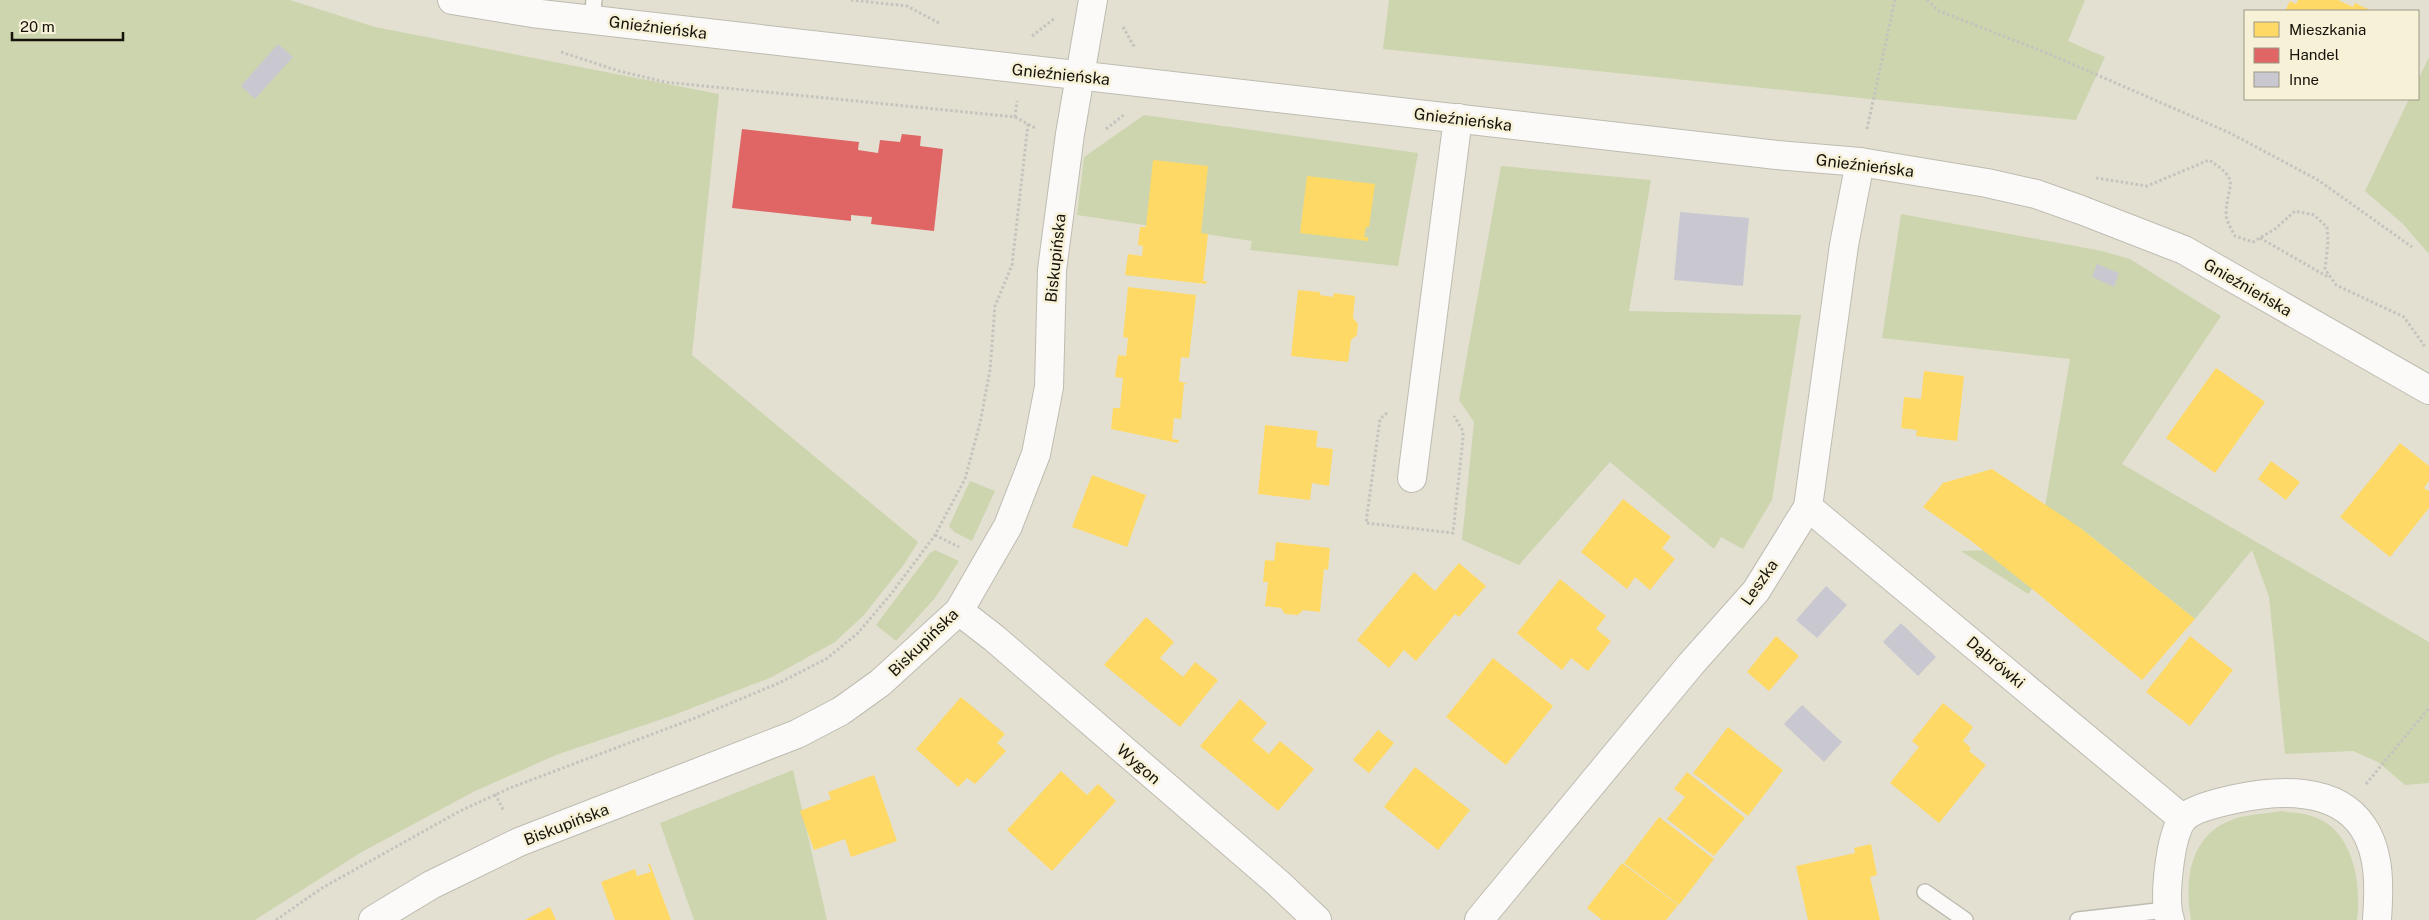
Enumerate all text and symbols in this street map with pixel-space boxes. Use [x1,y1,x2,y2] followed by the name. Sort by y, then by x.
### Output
[12,10,124,42] scale bar
[2244,10,2419,100] legend
[608,12,708,43] street label: Gnieźnieńska
[20,18,55,35] text: 20 m
[2289,21,2366,38] text: Mieszkania
[2289,46,2339,63] text: Handel
[1011,60,1111,89] street label: Gnieźnieńska
[2289,71,2319,88] text: Inne
[1413,104,1513,135] street label: Gnieźnieńska
[1815,150,1915,181] street label: Gnieźnieńska
[1041,213,1070,304] street label: Biskupińska
[2200,255,2295,320] street label: Gnieźnieńska
[1737,556,1782,609] street label: Leszka
[885,604,962,680] street label: Biskupińska
[1963,633,2029,692] street label: Dąbrówki
[1113,740,1164,788] street label: Wygon
[521,800,611,849] street label: Biskupińska

